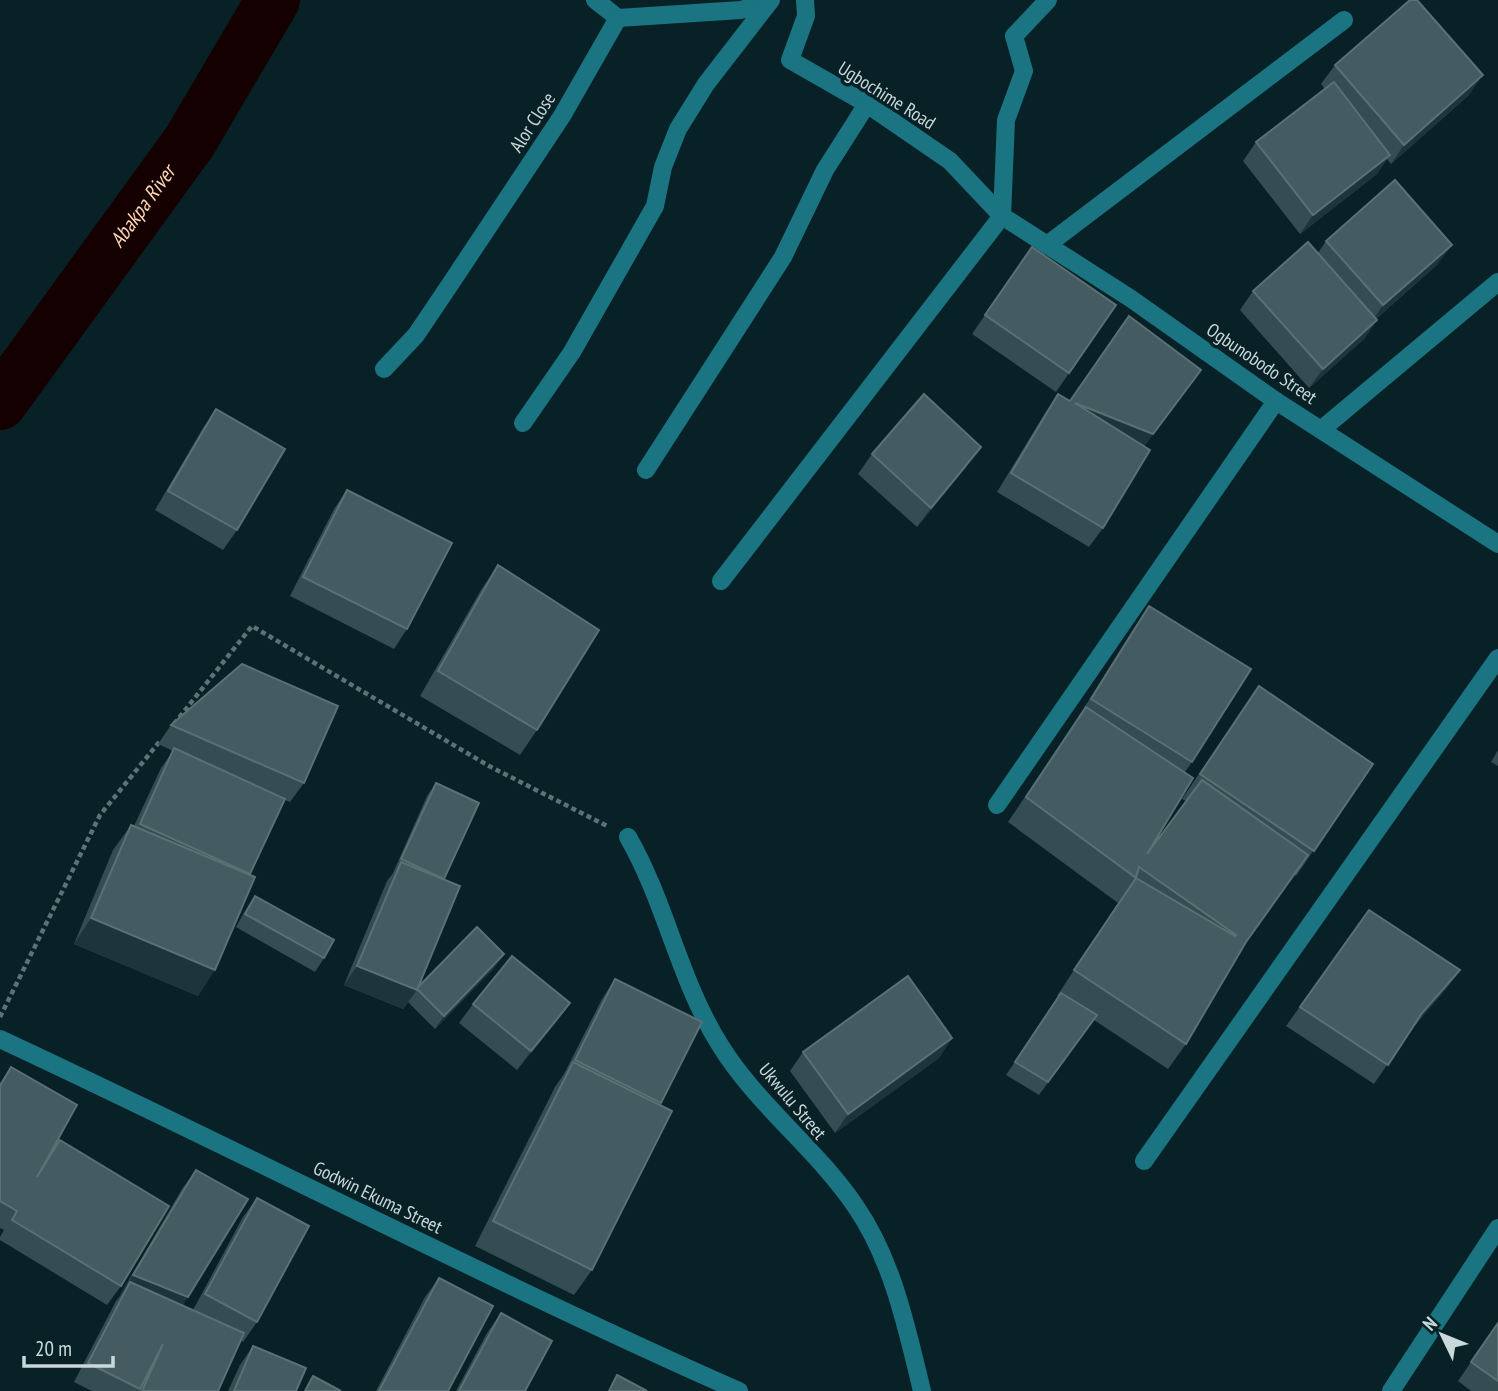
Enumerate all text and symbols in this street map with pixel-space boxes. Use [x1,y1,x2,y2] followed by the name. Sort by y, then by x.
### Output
[834,56,940,134] street label: Ugbochime Road
[504,87,560,156] street label: Alor Close
[103,157,183,252] water label: Abakpa River
[1202,317,1322,409] street label: Ogbunobodo Street
[754,1058,833,1145] street label: Ukwulu Street
[310,1155,447,1239] street label: Godwin Ekuma Street
[1407,1300,1477,1370] north arrow
[1417,1311,1442,1335] text: N
[24,1324,114,1368] scale bar
[35,1335,72,1362] text: 20 m

